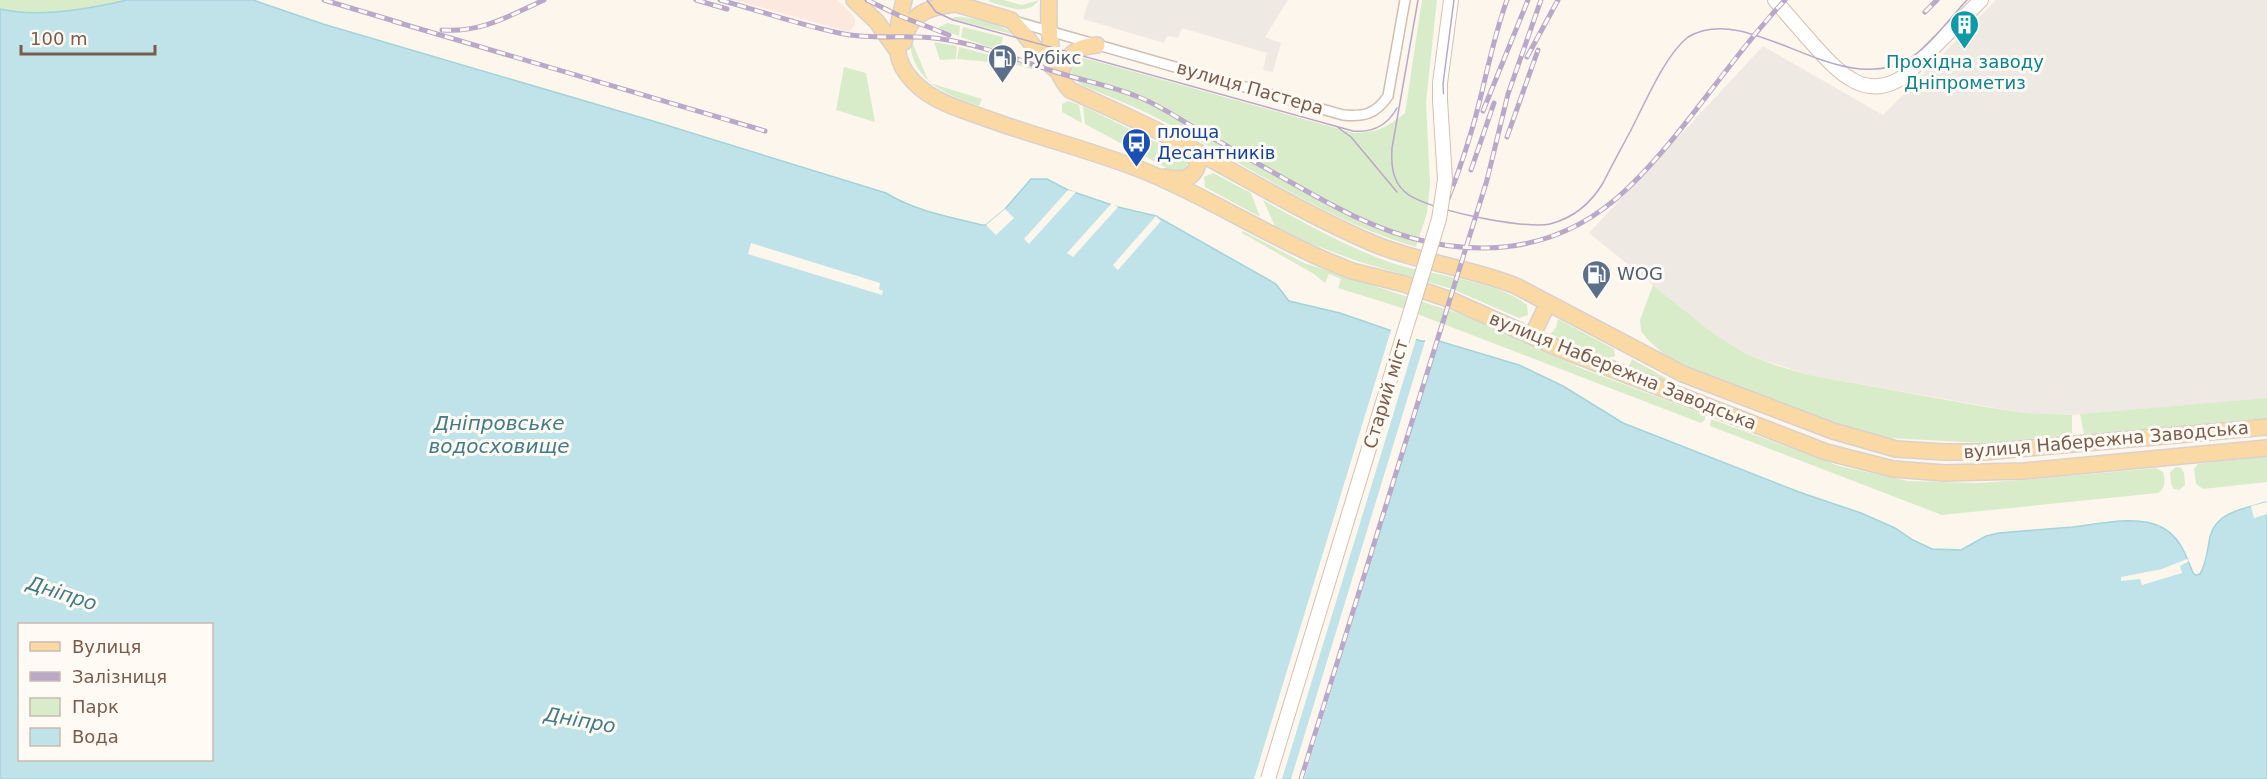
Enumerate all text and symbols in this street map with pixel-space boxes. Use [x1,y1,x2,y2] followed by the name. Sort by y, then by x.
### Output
[1949,9,1981,51] building icon: Прохідна заводу Дніпрометиз
[21,18,154,56] scale bar
[30,28,88,49] text: 100 m
[986,42,1018,84] fuel station icon: Рубікс
[1023,47,1081,68] place label: Рубікс
[1886,51,2044,93] place label: Прохідна заводу Дніпрометиз
[1174,57,1326,119] street label: вулиця Пастера
[1157,121,1275,163] place label: площа Десантників
[1120,126,1152,168] bus stop icon: площа Десантників
[1580,258,1612,300] fuel station icon: WOG
[1617,263,1663,284] place label: WOG
[1487,307,1760,434] street label: вулиця Набережна Заводська
[1359,336,1412,451] street label: Старий міст
[428,411,570,458] water label: Дніпровське водосховище
[1962,417,2249,462] street label: вулиця Набережна Заводська
[23,570,100,616] water label: Дніпро
[18,623,213,761] legend
[72,636,141,657] text: Вулиця
[72,666,167,687] text: Залізниця
[72,696,119,717] text: Парк
[541,702,618,738] water label: Дніпро
[72,726,119,747] text: Вода

